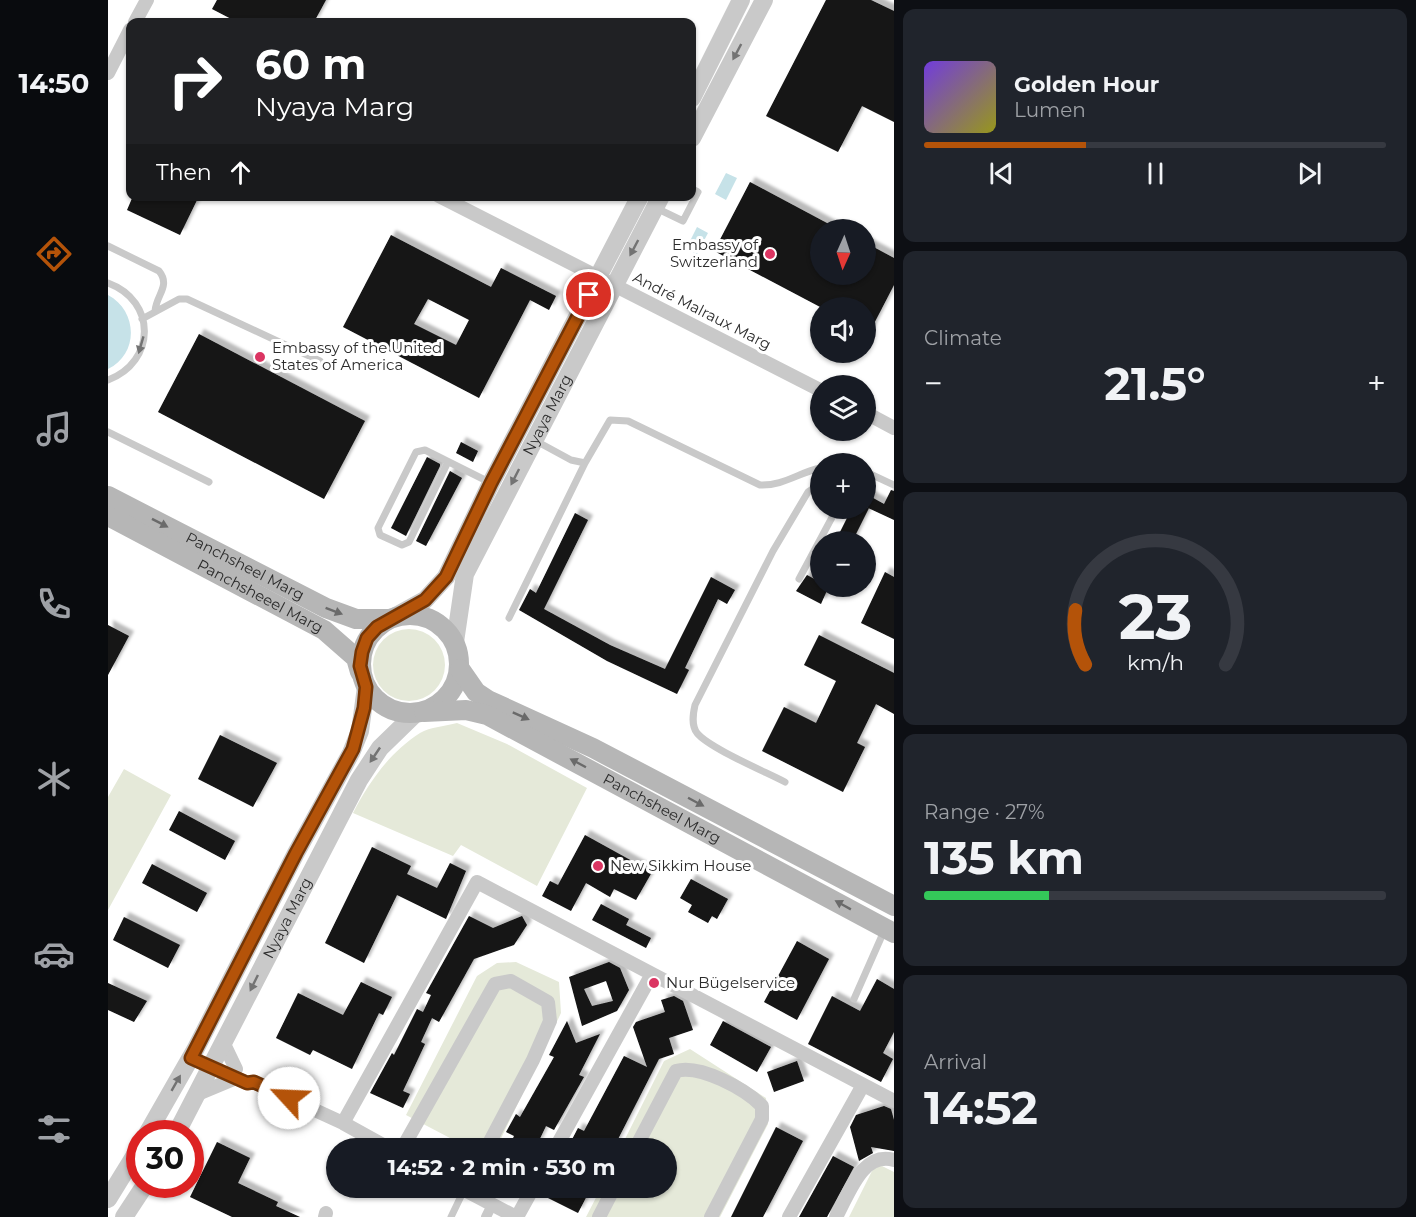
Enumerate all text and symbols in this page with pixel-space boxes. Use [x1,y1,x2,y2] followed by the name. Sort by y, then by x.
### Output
[255,38,366,90] text: 60 m
[156,42,234,120] icon: right
[732,44,742,61] one-way arrow
[19,67,89,100] text: 14:50
[1014,71,1159,98] text: Golden Hour
[255,90,414,123] text: Nyaya Marg
[1014,98,1086,122] text: Lumen
[224,156,257,189] icon: ahead
[985,157,1018,190] icon: previous
[1139,157,1172,190] icon: pause
[1293,157,1326,190] icon: next
[156,159,212,186] text: Then
[810,219,876,285] north arrow
[810,219,876,597] map controls
[33,233,75,275] icon: directions
[670,235,759,271] place label: Embassy of Switzerland
[629,240,639,257] one-way arrow
[763,247,777,261] marker: Embassy of Switzerland
[630,267,775,354] street label: André Malraux Marg
[563,269,614,320] pin
[572,278,605,311] icon: arrive
[810,297,876,363] button: sound
[924,326,1002,350] text: Climate
[136,336,145,354] one-way arrow
[272,338,442,374] place label: Embassy of the United States of America
[253,350,267,364] marker: Embassy of the United States of America
[1104,356,1206,411] text: 21.5°
[924,363,943,403] text: −
[1367,363,1386,403] text: +
[518,371,576,458] street label: Nyaya Marg
[810,375,876,441] button: layers
[33,408,75,450] icon: music
[810,453,876,519] button: +
[510,469,520,486] one-way arrow
[151,517,169,527] one-way arrow
[183,528,308,604] street label: Panchsheel Marg
[810,531,876,597] button: −
[194,555,327,637] street label: Panchsheeel Marg
[1118,580,1192,656] text: 23
[33,583,75,625] icon: phone
[325,607,343,616] one-way arrow
[1126,650,1184,676] text: km/h
[513,711,530,720] one-way arrow
[369,747,381,763] one-way arrow
[33,758,75,800] icon: climate
[570,758,587,768] one-way arrow
[600,769,724,847] street label: Panchsheel Marg
[688,797,705,807] one-way arrow
[924,800,1045,824] text: Range · 27%
[924,830,1084,885] text: 135 km
[610,856,751,875] place label: New Sikkim House
[591,859,605,873] marker: New Sikkim House
[258,874,316,962] street label: Nyaya Marg
[834,900,851,910] one-way arrow
[33,933,75,975] icon: car
[666,973,795,992] place label: Nur Bügelservice
[250,975,259,992] one-way arrow
[647,976,661,990] marker: Nur Bügelservice
[924,1050,987,1074] text: Arrival
[257,1066,321,1130] position arrow
[171,1074,181,1091] one-way arrow
[924,1080,1038,1135] text: 14:52
[33,1108,75,1150] icon: filters
[126,1120,204,1198] speed limit sign: 30
[387,1154,616,1181] text: 14:52 · 2 min · 530 m

